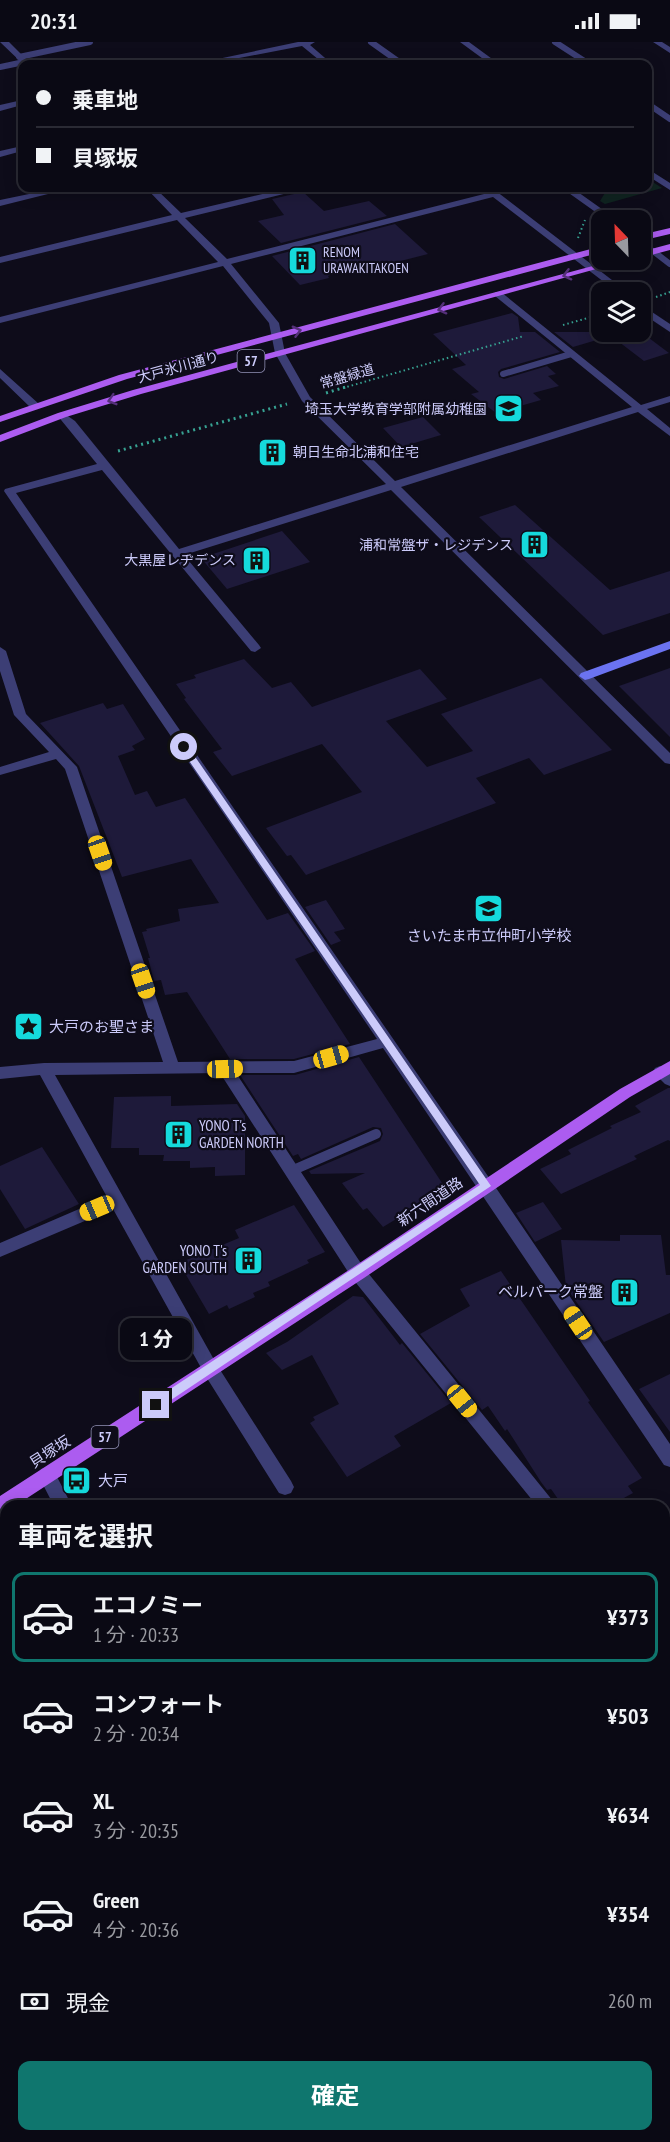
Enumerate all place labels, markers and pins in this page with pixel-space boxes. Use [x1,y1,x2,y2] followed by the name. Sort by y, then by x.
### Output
[323,243,409,277] place label: RENOM URAWAKITAKOEN
[286,244,318,276] building icon: RENOM URAWAKITAKOEN
[492,393,524,425] school or university icon: 埼玉大学教育学部附属幼稚園
[305,400,487,418] place label: 埼玉大学教育学部附属幼稚園
[256,436,288,468] building icon: 朝日生命北浦和住宅
[293,443,419,461] place label: 朝日生命北浦和住宅
[518,529,550,561] building icon: 浦和常盤ザ・レジデンス
[359,536,513,554] place label: 浦和常盤ザ・レジデンス
[241,544,273,576] building icon: 大黒屋レヂデンス
[124,551,236,569] place label: 大黒屋レヂデンス
[473,893,505,925] school or university icon: さいたま市立仲町小学校
[407,926,571,945] place label: さいたま市立仲町小学校
[12,1011,44,1043] place icon: 大戸のお聖さま
[49,1017,154,1036] place label: 大戸のお聖さま
[199,1116,284,1152] place label: YONO T's GARDEN NORTH
[162,1119,194,1151] building icon: YONO T's GARDEN NORTH
[143,1241,227,1277] place label: YONO T's GARDEN SOUTH
[232,1244,264,1276] building icon: YONO T's GARDEN SOUTH
[608,1276,640,1308] building icon: ベルパーク常盤
[498,1282,603,1301] place label: ベルパーク常盤
[61,1465,93,1497] bus stop icon: 大戸
[98,1471,128,1490] place label: 大戸

